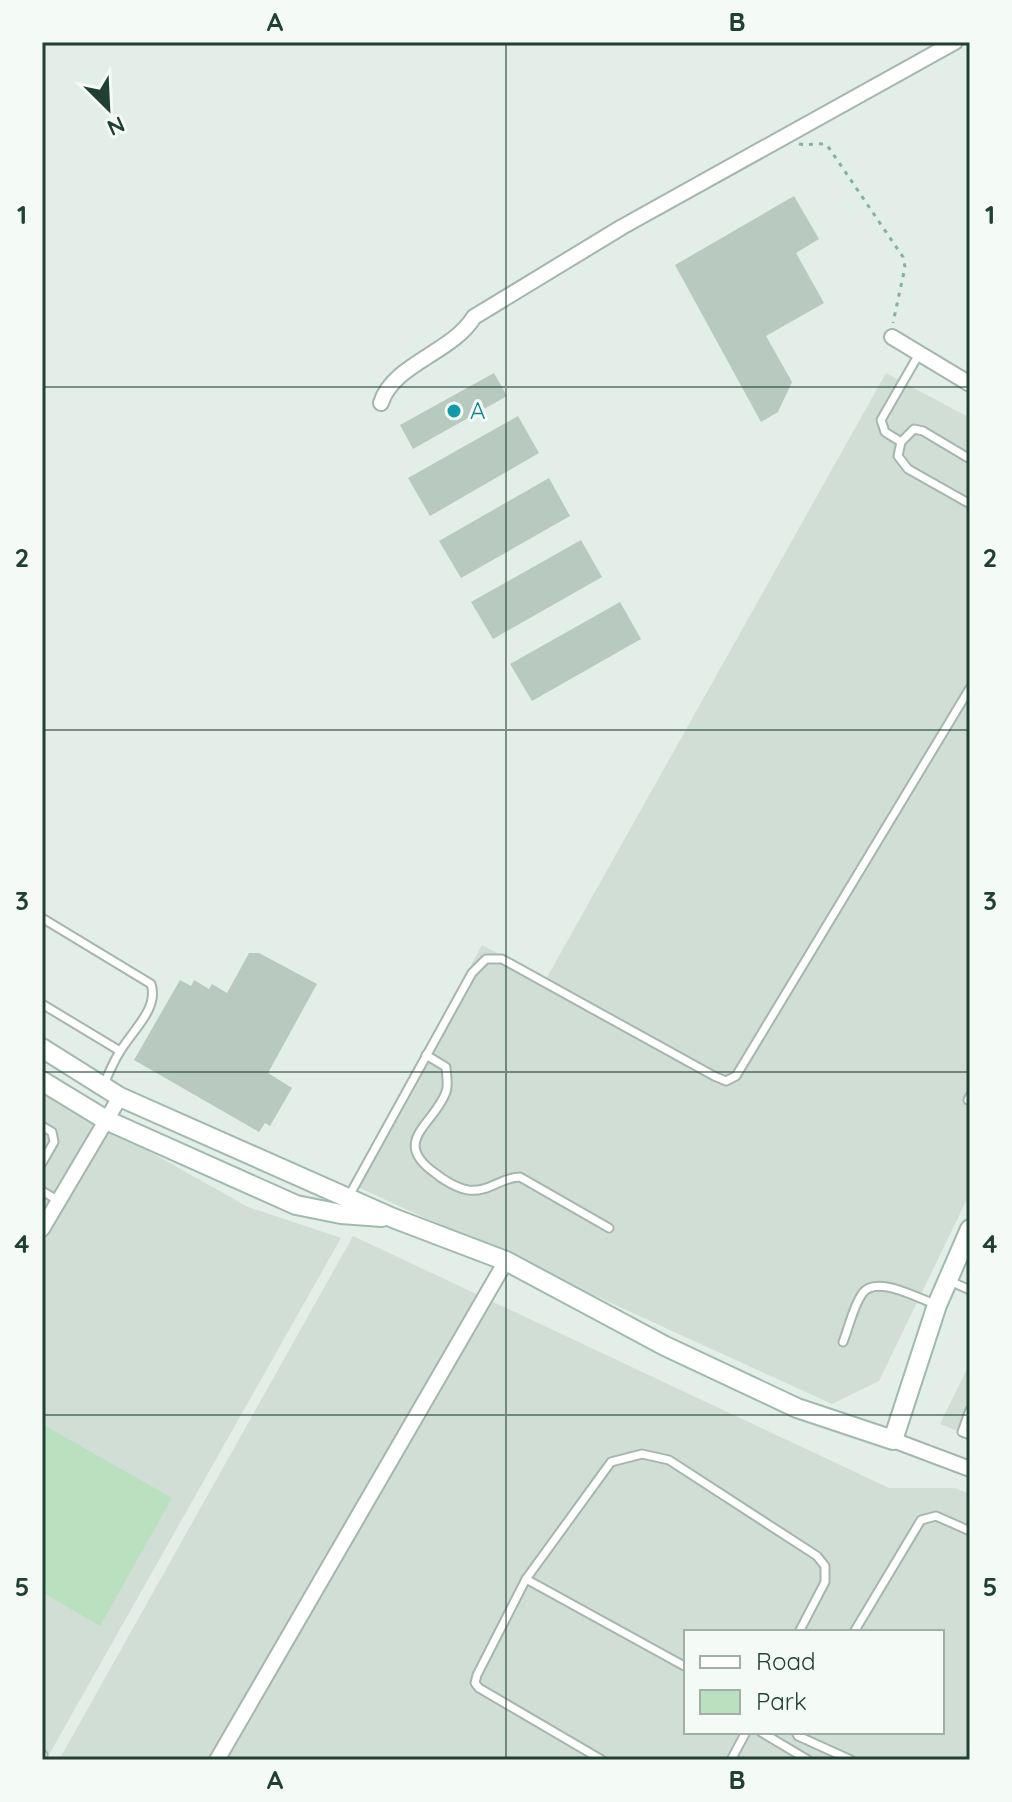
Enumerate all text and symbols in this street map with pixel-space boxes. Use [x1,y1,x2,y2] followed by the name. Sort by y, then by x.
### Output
[267,5,284,38] text: A
[728,5,746,38] text: B
[68,68,148,148] north arrow
[103,110,129,142] text: N
[17,198,27,231] text: 1
[985,198,995,231] text: 1
[470,395,486,425] place label: A
[445,402,463,420] marker: A
[15,541,29,574] text: 2
[983,541,997,574] text: 2
[15,884,29,917] text: 3
[983,884,997,917] text: 3
[14,1227,30,1260] text: 4
[982,1227,998,1260] text: 4
[15,1570,29,1603] text: 5
[983,1570,997,1603] text: 5
[684,1630,944,1734] legend
[756,1646,816,1676] text: Road
[756,1686,807,1716] text: Park
[267,1763,284,1796] text: A
[728,1763,746,1796] text: B

